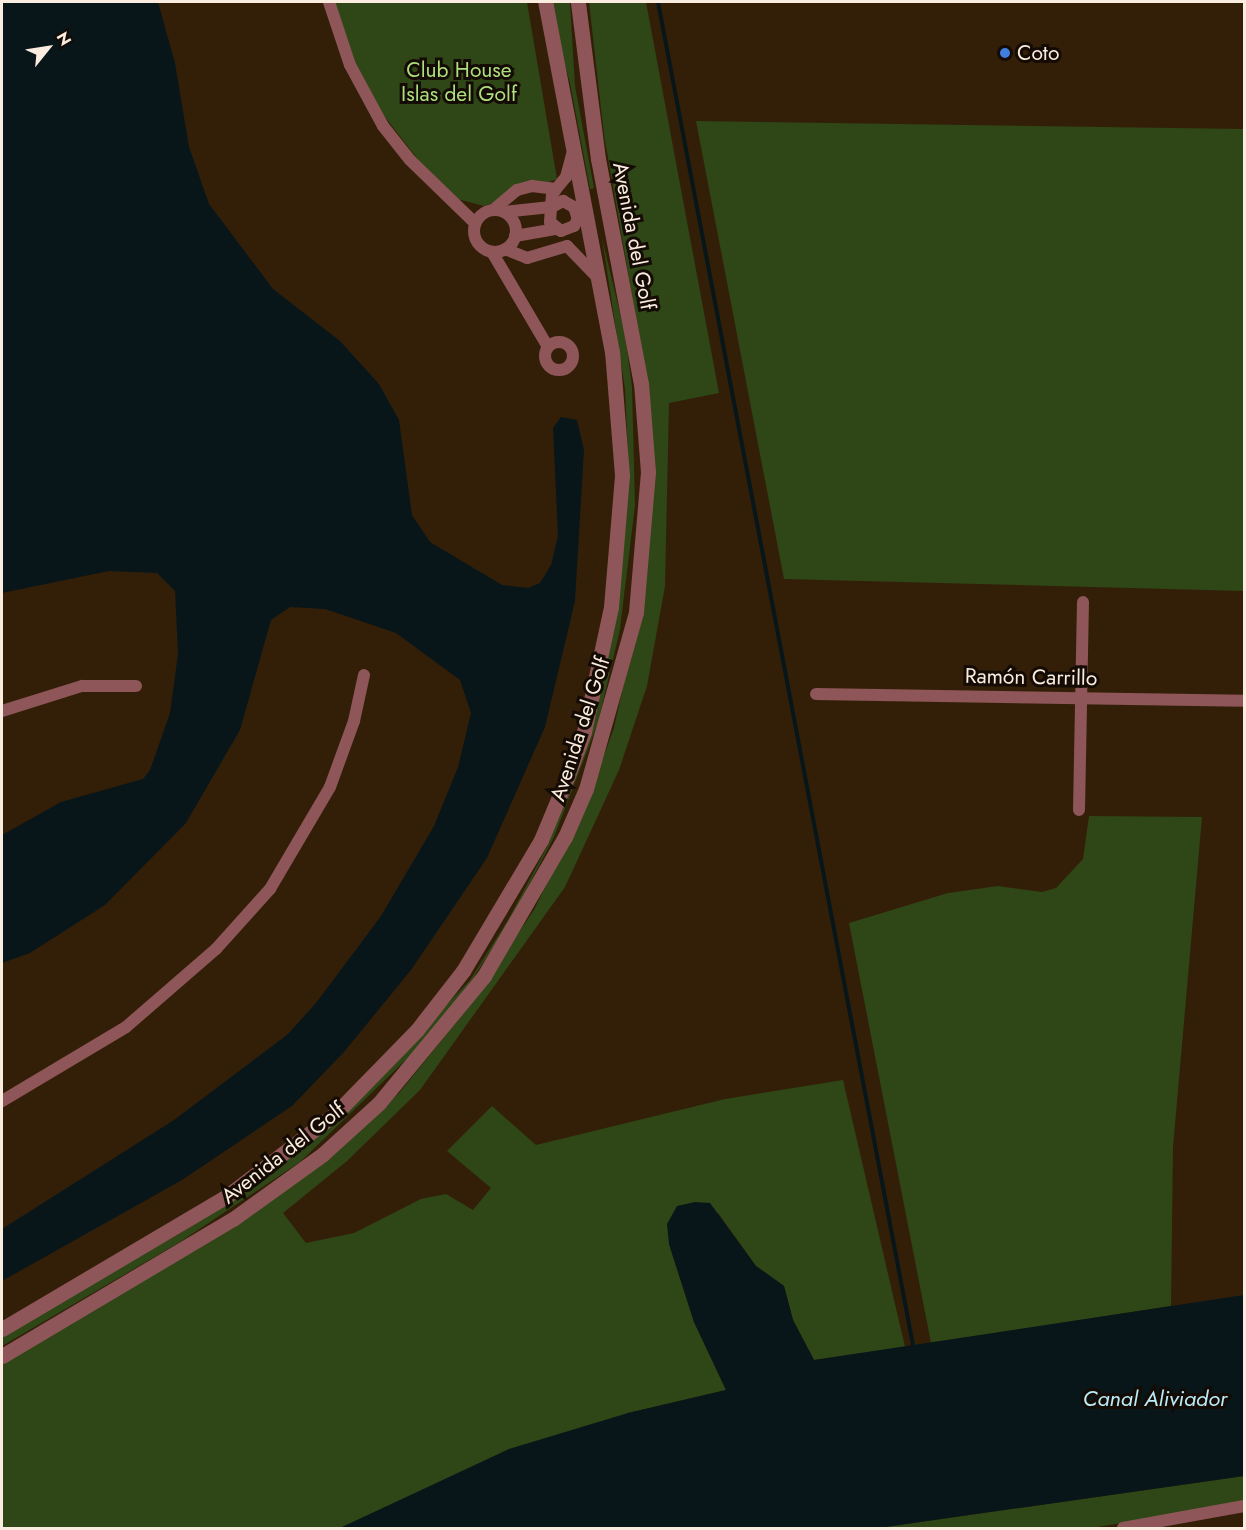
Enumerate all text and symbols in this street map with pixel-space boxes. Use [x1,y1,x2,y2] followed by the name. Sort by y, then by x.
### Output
[18,18,78,78] north arrow
[51,27,77,50] text: N
[1017,40,1059,66] place label: Coto
[998,46,1012,60] marker: Coto
[401,57,517,107] park label: Club House Islas del Golf
[607,160,661,312] street label: Avenida del Golf
[545,654,615,804] street label: Avenida del Golf
[965,663,1097,691] street label: Ramón Carrillo
[216,1097,350,1209] street label: Avenida del Golf
[1083,1386,1227,1412] water label: Canal Aliviador

